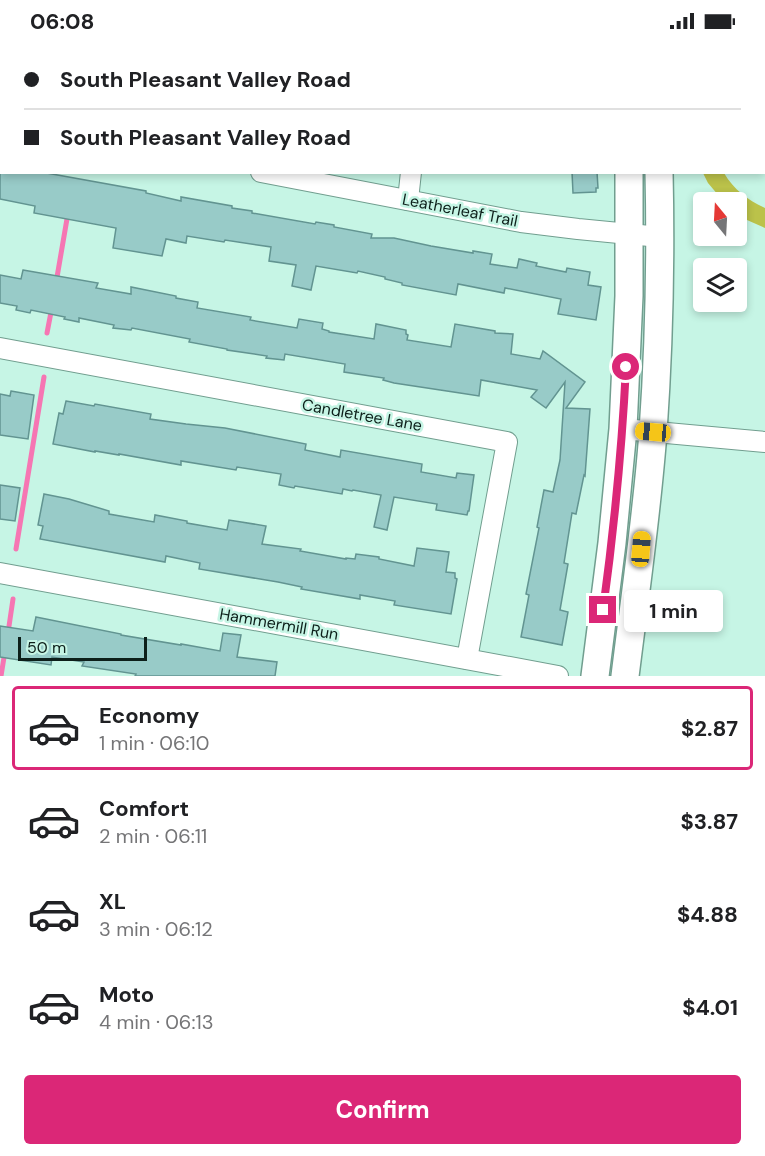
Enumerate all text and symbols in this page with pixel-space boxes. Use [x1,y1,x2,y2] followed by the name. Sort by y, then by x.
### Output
[30,7,94,36] text: 06:08
[60,65,351,94] text: South Pleasant Valley Road
[60,123,351,152] text: South Pleasant Valley Road
[400,189,520,231] street label: Leatherleaf Trail
[693,192,747,246] north arrow
[693,192,747,312] map controls
[693,258,747,312] button: layers
[612,353,639,380] route start
[300,394,424,436] street label: Candletree Lane
[634,421,672,443] car
[630,530,652,568] car
[624,589,723,631] callout: 1 min
[589,596,616,623] route end
[649,598,698,624] text: 1 min
[218,603,340,645] street label: Hammermill Run
[18,634,147,662] scale bar
[27,637,66,658] text: 50 m
[27,701,81,755] icon: car
[99,701,199,730] text: Economy
[681,714,738,743] text: $2.87
[99,730,209,756] text: 1 min · 06:10
[27,794,81,848] icon: car
[99,794,189,823] text: Comfort
[680,807,738,836] text: $3.87
[99,823,207,849] text: 2 min · 06:11
[27,887,81,941] icon: car
[99,887,126,916] text: XL
[677,900,738,929] text: $4.88
[99,916,213,942] text: 3 min · 06:12
[27,980,81,1034] icon: car
[99,980,154,1009] text: Moto
[682,993,738,1022] text: $4.01
[99,1009,214,1035] text: 4 min · 06:13
[24,1075,741,1144] button: Confirm

